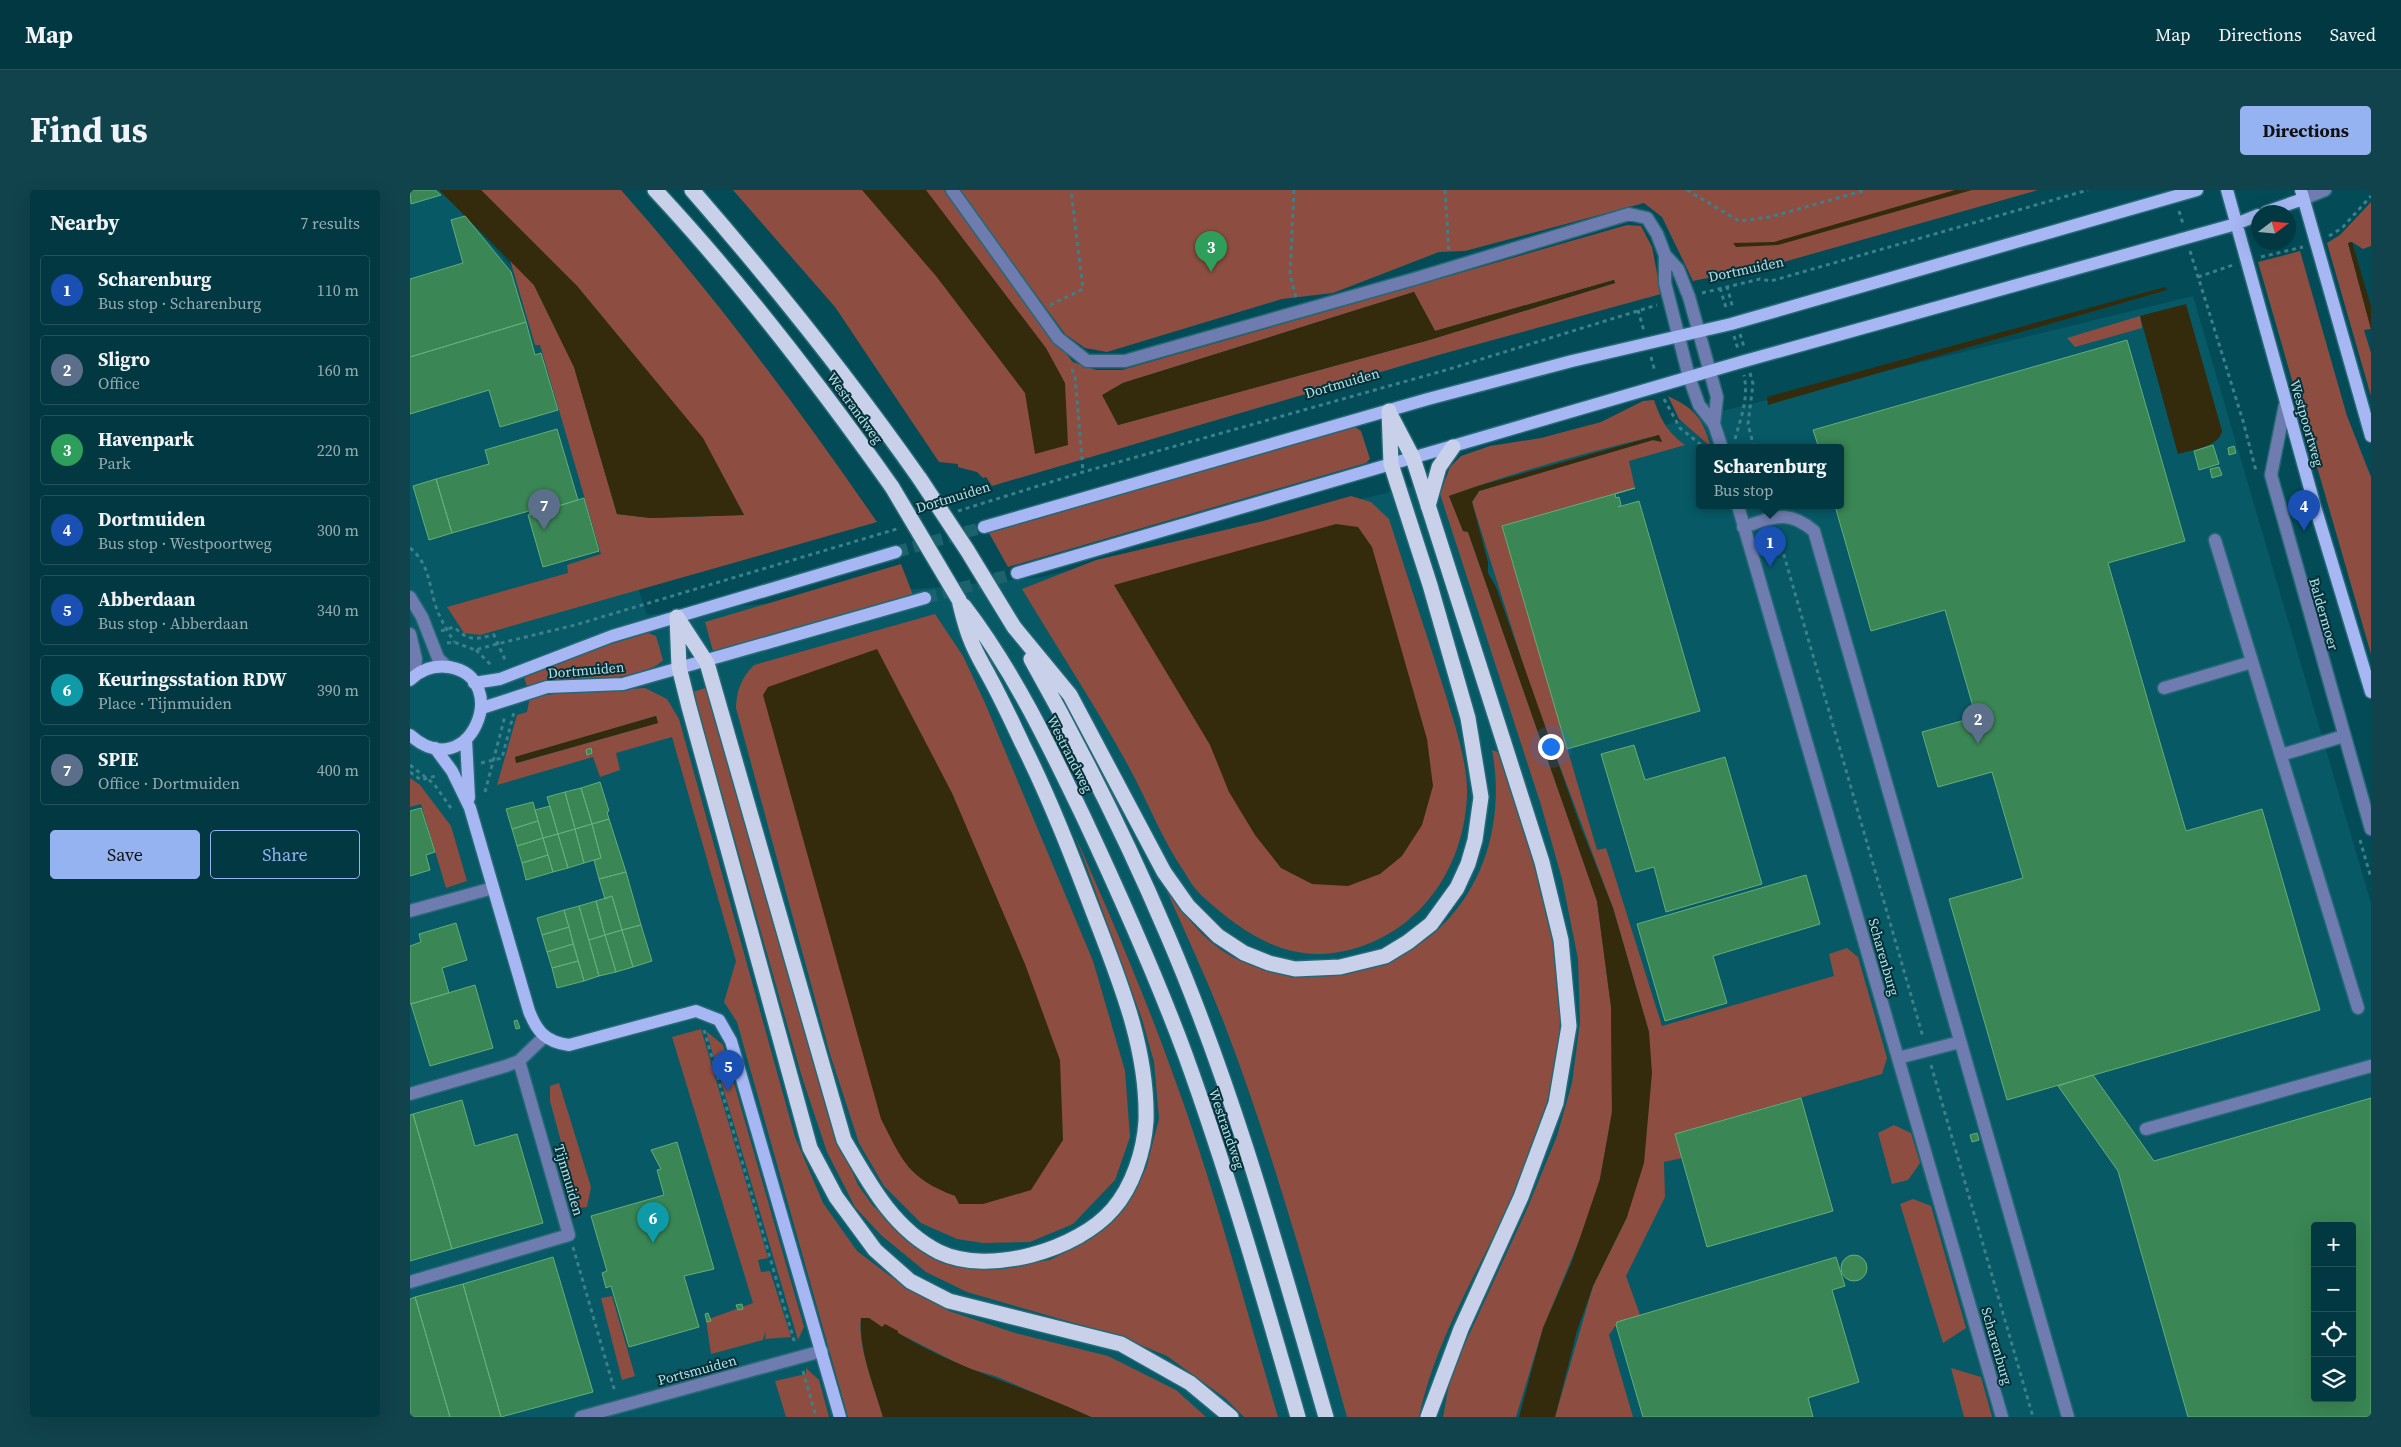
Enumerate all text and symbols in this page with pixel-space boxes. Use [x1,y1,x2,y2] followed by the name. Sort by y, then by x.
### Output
[25,18,73,51] text: Map
[2155,22,2191,47] text: Map
[2219,22,2302,47] text: Directions
[2330,22,2376,47] text: Saved
[30,106,148,154] text: Find us
[2240,106,2371,155] button: Directions
[2251,205,2296,250] north arrow
[50,208,120,237] text: Nearby
[300,212,360,234] text: 7 results
[1195,231,1227,272] pin: 3
[1706,251,1786,287] street label: Dortmuiden
[98,266,211,292] text: Scharenburg
[63,279,71,301] text: 1
[317,279,359,301] text: 110 m
[98,292,261,314] text: Bus stop · Scharenburg
[98,346,150,372] text: Sligro
[63,359,71,381] text: 2
[317,359,359,381] text: 160 m
[1302,363,1382,403] street label: Dortmuiden
[822,368,888,448] street label: Westrandweg
[98,372,140,394] text: Office
[2285,377,2329,469] street label: Westpoortweg
[98,426,194,452] text: Havenpark
[63,439,71,461] text: 3
[317,439,359,461] text: 220 m
[1696,444,1844,509] popup
[98,452,131,474] text: Park
[1713,453,1827,479] text: Scharenburg
[913,476,993,518] street label: Dortmuiden
[1713,479,1773,501] text: Bus stop
[528,489,560,530] pin: 7
[2288,490,2320,531] pin: 4
[98,506,205,532] text: Dortmuiden
[63,519,71,541] text: 4
[317,519,359,541] text: 300 m
[1754,526,1786,567] pin: 1
[98,532,272,554] text: Bus stop · Westpoortweg
[2304,575,2344,653] street label: Baldermoer
[98,586,195,612] text: Abberdaan
[63,599,71,621] text: 5
[317,599,359,621] text: 340 m
[98,612,249,634] text: Bus stop · Abberdaan
[547,657,626,683] street label: Dortmuiden
[98,666,287,692] text: Keuringsstation RDW
[63,679,71,701] text: 6
[317,679,359,701] text: 390 m
[98,692,232,714] text: Place · Tijnmuiden
[1962,703,1994,744] pin: 2
[1042,712,1098,796] street label: Westrandweg
[1538,734,1564,760] your location
[98,746,138,772] text: SPIE
[63,759,71,781] text: 7
[317,759,359,781] text: 400 m
[98,772,240,794] text: Office · Dortmuiden
[50,830,200,879] button: Save
[210,830,360,879] button: Share
[1863,916,1905,998] street label: Scharenburg
[712,1050,744,1091] pin: 5
[1204,1086,1250,1172] street label: Westrandweg
[549,1142,589,1219] street label: Tijnmuiden
[637,1202,669,1243] pin: 6
[2311,1222,2356,1402] map controls
[2311,1222,2356,1267] button: +
[2311,1267,2356,1312] button: −
[1976,1305,2018,1387] street label: Scharenburg
[2311,1312,2356,1357] button: locate
[655,1350,739,1390] street label: Portsmuiden
[2311,1357,2356,1402] button: layers

